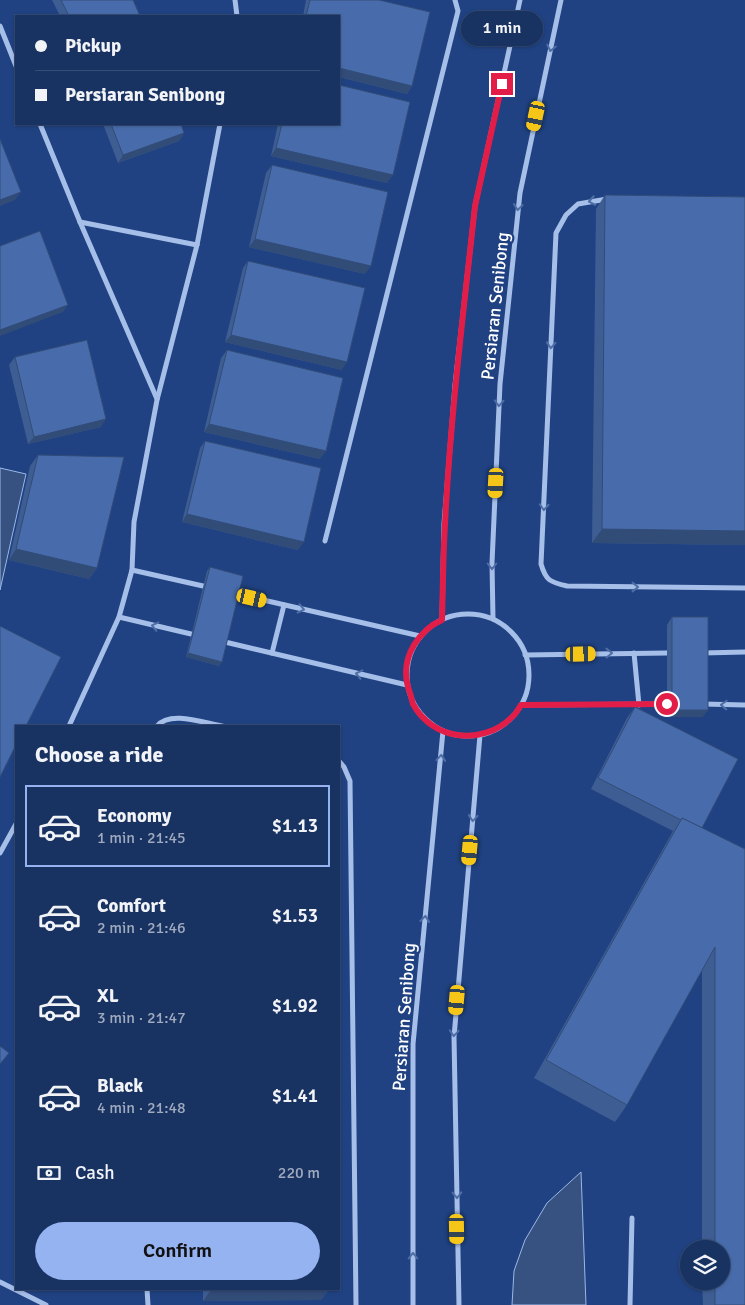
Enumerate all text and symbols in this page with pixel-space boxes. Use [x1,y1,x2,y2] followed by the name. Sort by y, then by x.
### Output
[461,12,543,46] callout: 1 min
[483,18,521,38] text: 1 min
[65,34,121,58] text: Pickup
[546,43,557,52] one-way arrow
[491,73,513,95] route end
[65,83,225,107] text: Persiaran Senibong
[525,100,546,132] car
[587,196,596,206] one-way arrow
[513,203,524,211] one-way arrow
[476,231,514,381] street label: Persiaran Senibong
[546,341,557,349] one-way arrow
[494,400,505,408] one-way arrow
[487,468,504,498] car
[538,503,549,511] one-way arrow
[487,562,497,570] one-way arrow
[632,582,639,592] one-way arrow
[235,587,268,609] car
[297,603,306,614] one-way arrow
[151,621,160,632] one-way arrow
[565,646,596,662] car
[605,648,613,659] one-way arrow
[355,669,364,680] one-way arrow
[656,693,678,715] route start
[719,700,727,710] one-way arrow
[35,741,163,768] text: Choose a ride
[435,753,446,761] one-way arrow
[37,804,82,849] icon: car
[97,804,171,828] text: Economy
[272,814,318,838] text: $1.13
[467,815,478,823] one-way arrow
[97,828,186,848] text: 1 min · 21:45
[461,834,478,866] car
[37,894,82,939] icon: car
[97,894,166,918] text: Comfort
[272,904,318,928] text: $1.53
[419,915,430,923] one-way arrow
[97,918,186,938] text: 2 min · 21:46
[388,942,420,1092] street label: Persiaran Senibong
[37,984,82,1029] icon: car
[97,984,119,1008] text: XL
[448,984,465,1016] car
[272,994,318,1018] text: $1.92
[97,1008,186,1028] text: 3 min · 21:47
[449,1029,460,1037] one-way arrow
[37,1074,82,1119] icon: car
[97,1074,143,1098] text: Black
[272,1084,318,1108] text: $1.41
[97,1098,186,1118] text: 4 min · 21:48
[35,1159,63,1187] icon: cash
[75,1161,115,1185] text: Cash
[278,1163,320,1183] text: 220 m
[452,1192,462,1199] one-way arrow
[449,1214,464,1244] car
[35,1222,320,1280] button: Confirm
[680,1240,730,1290] map controls
[680,1240,730,1290] button: layers
[408,1252,418,1260] one-way arrow

